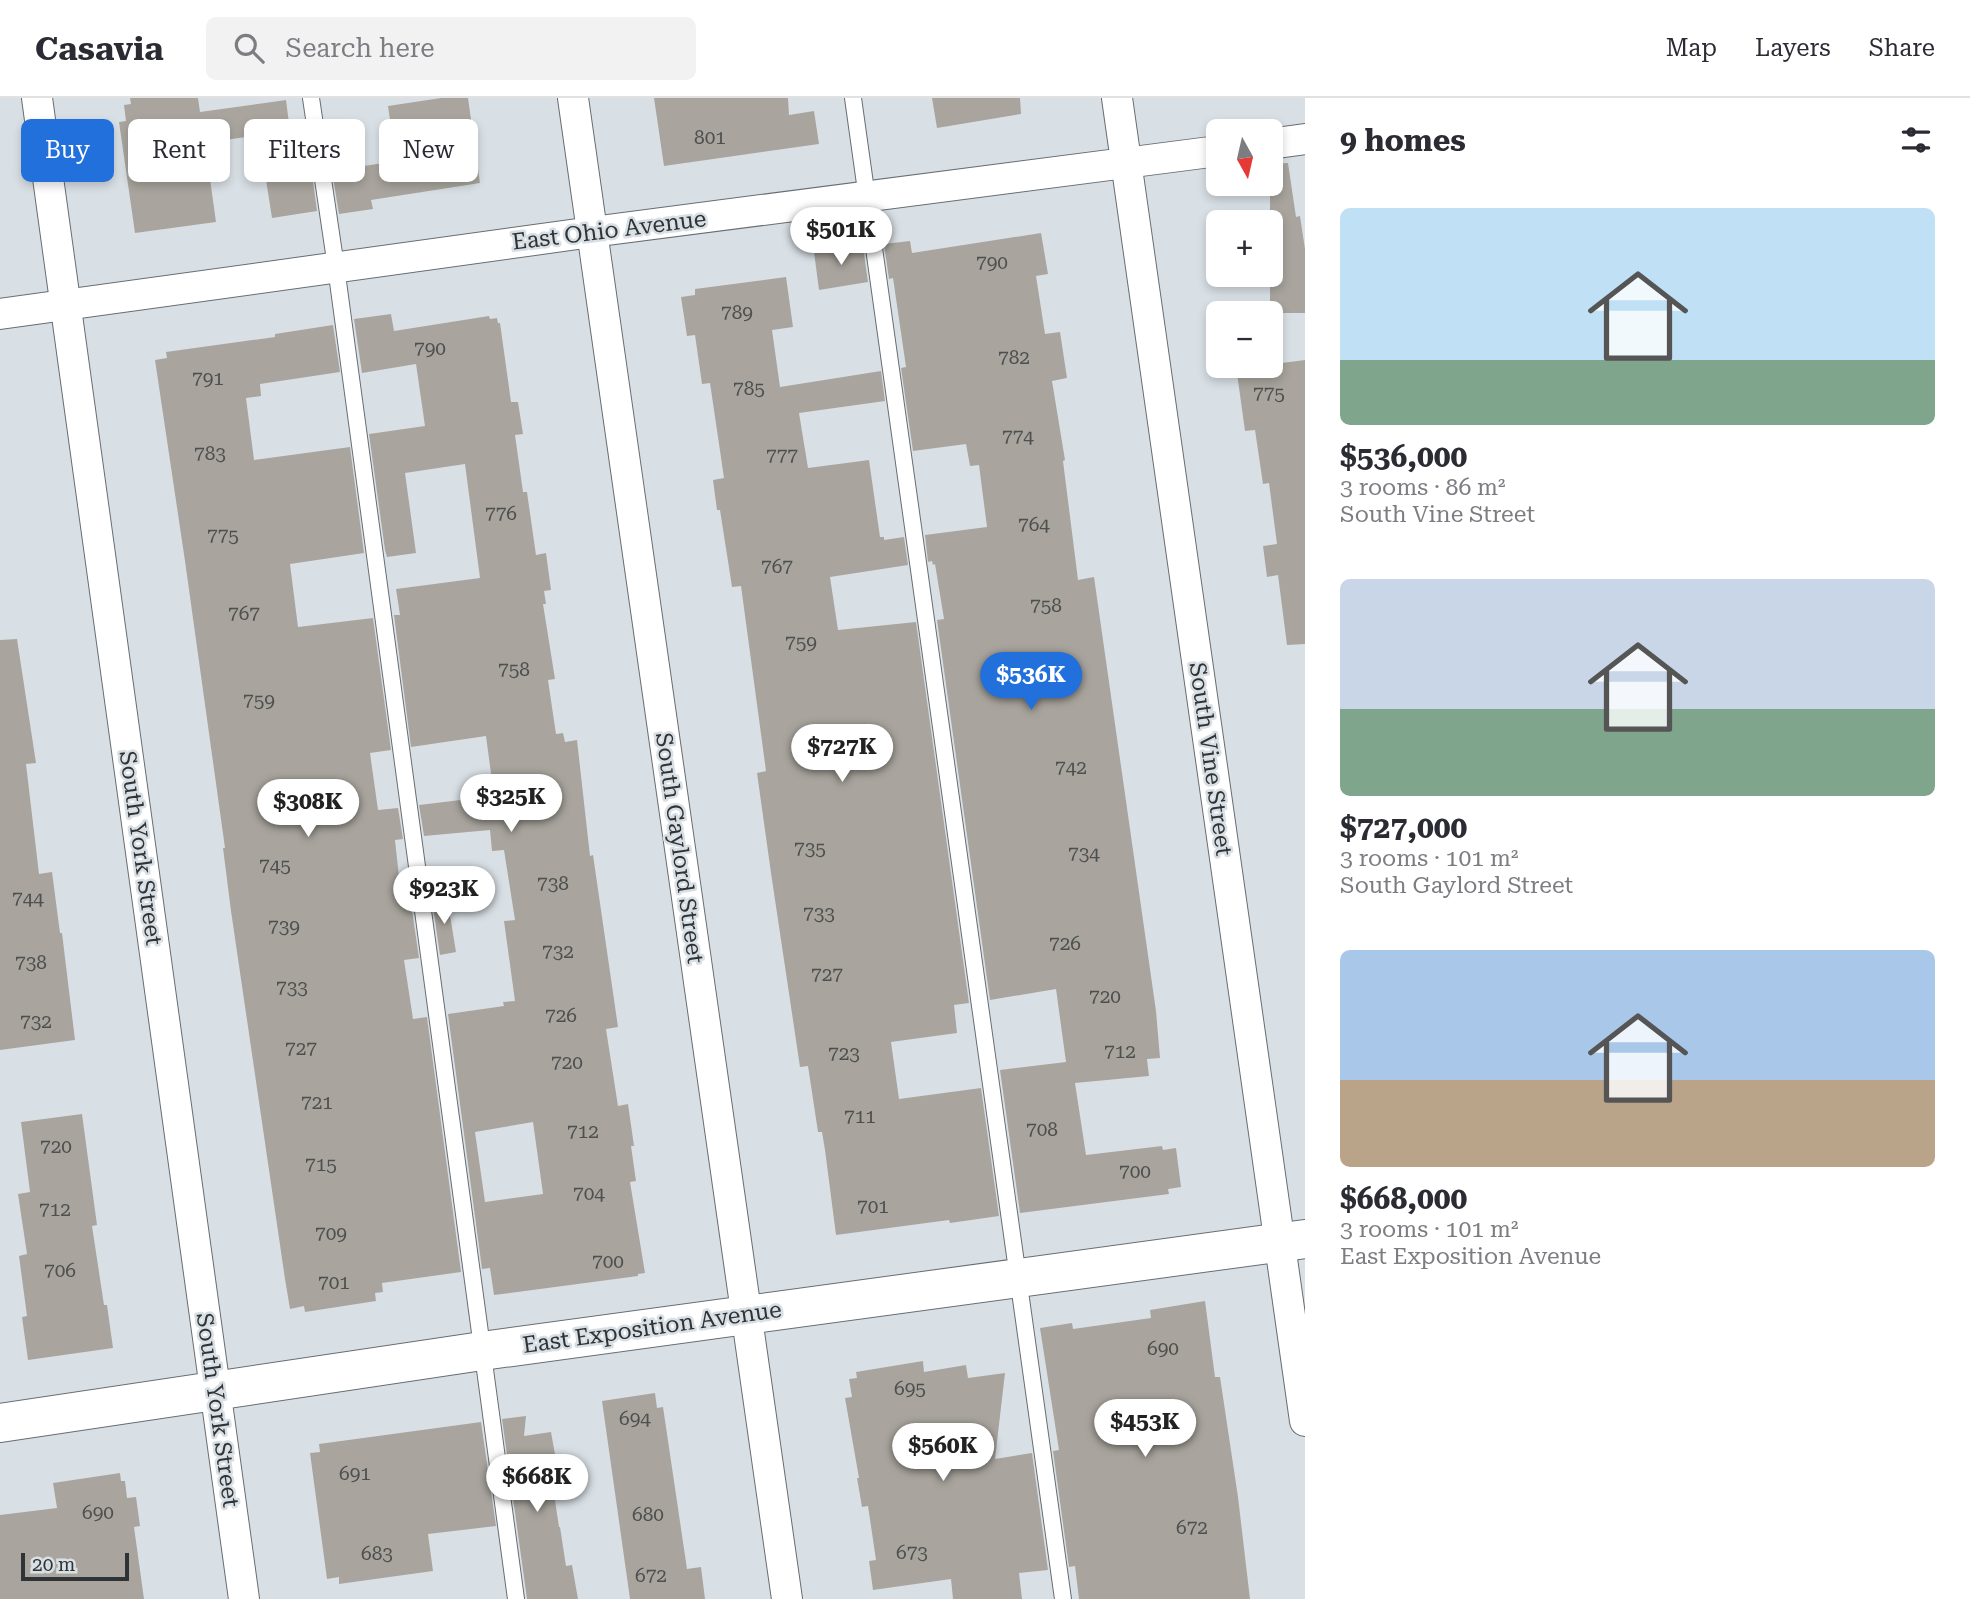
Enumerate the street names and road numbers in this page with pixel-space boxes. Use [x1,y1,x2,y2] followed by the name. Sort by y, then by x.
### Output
[510,205,708,256] street label: East Ohio Avenue
[1184,661,1238,858] street label: South Vine Street
[650,731,709,966] street label: South Gaylord Street
[113,749,168,948] street label: South York Street
[521,1296,783,1359] street label: East Exposition Avenue
[190,1311,245,1510] street label: South York Street

